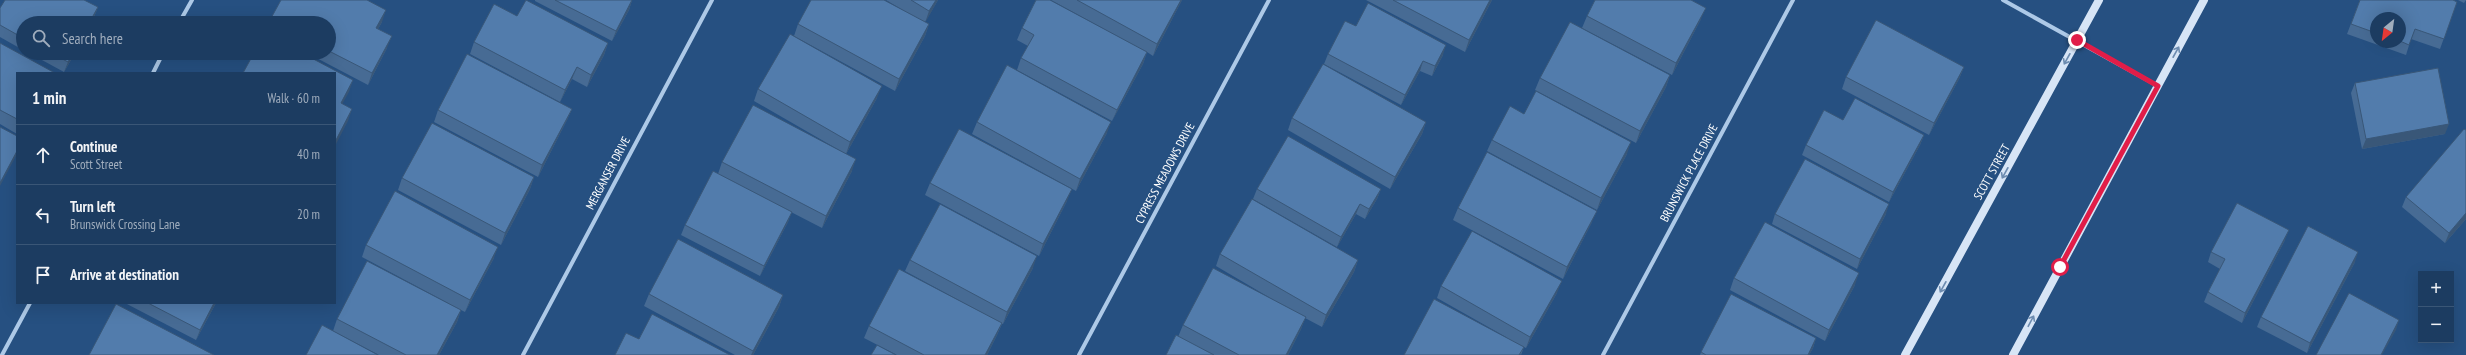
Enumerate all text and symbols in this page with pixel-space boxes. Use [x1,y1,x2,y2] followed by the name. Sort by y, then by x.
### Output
[2370,12,2406,48] north arrow
[16,16,336,60] search box
[30,27,52,49] icon: search
[62,29,123,48] text: Search here
[2068,31,2086,49] route end
[2173,46,2181,58] one-way arrow
[2063,53,2070,65] one-way arrow
[32,87,66,109] text: 1 min
[268,90,320,107] text: Walk · 60 m
[1132,120,1198,226] street label: CYPRESS MEADOWS DRIVE
[1656,121,1721,224] street label: BRUNSWICK PLACE DRIVE
[582,134,633,212] street label: MERGANSER DRIVE
[70,137,117,156] text: Continue
[1970,141,2013,202] street label: SCOTT STREET
[32,144,54,166] icon: ahead
[297,146,320,163] text: 40 m
[70,156,122,173] text: Scott Street
[2000,167,2008,179] one-way arrow
[70,197,115,216] text: Turn left
[32,204,54,226] icon: left
[297,206,320,223] text: 20 m
[70,216,180,233] text: Brunswick Crossing Lane
[2051,258,2069,276] route start
[32,264,54,286] icon: arrive
[70,265,179,284] text: Arrive at destination
[2418,271,2454,343] map controls
[2418,271,2454,307] button: +
[1938,281,1946,293] one-way arrow
[2418,307,2454,343] button: −
[2028,315,2036,327] one-way arrow

